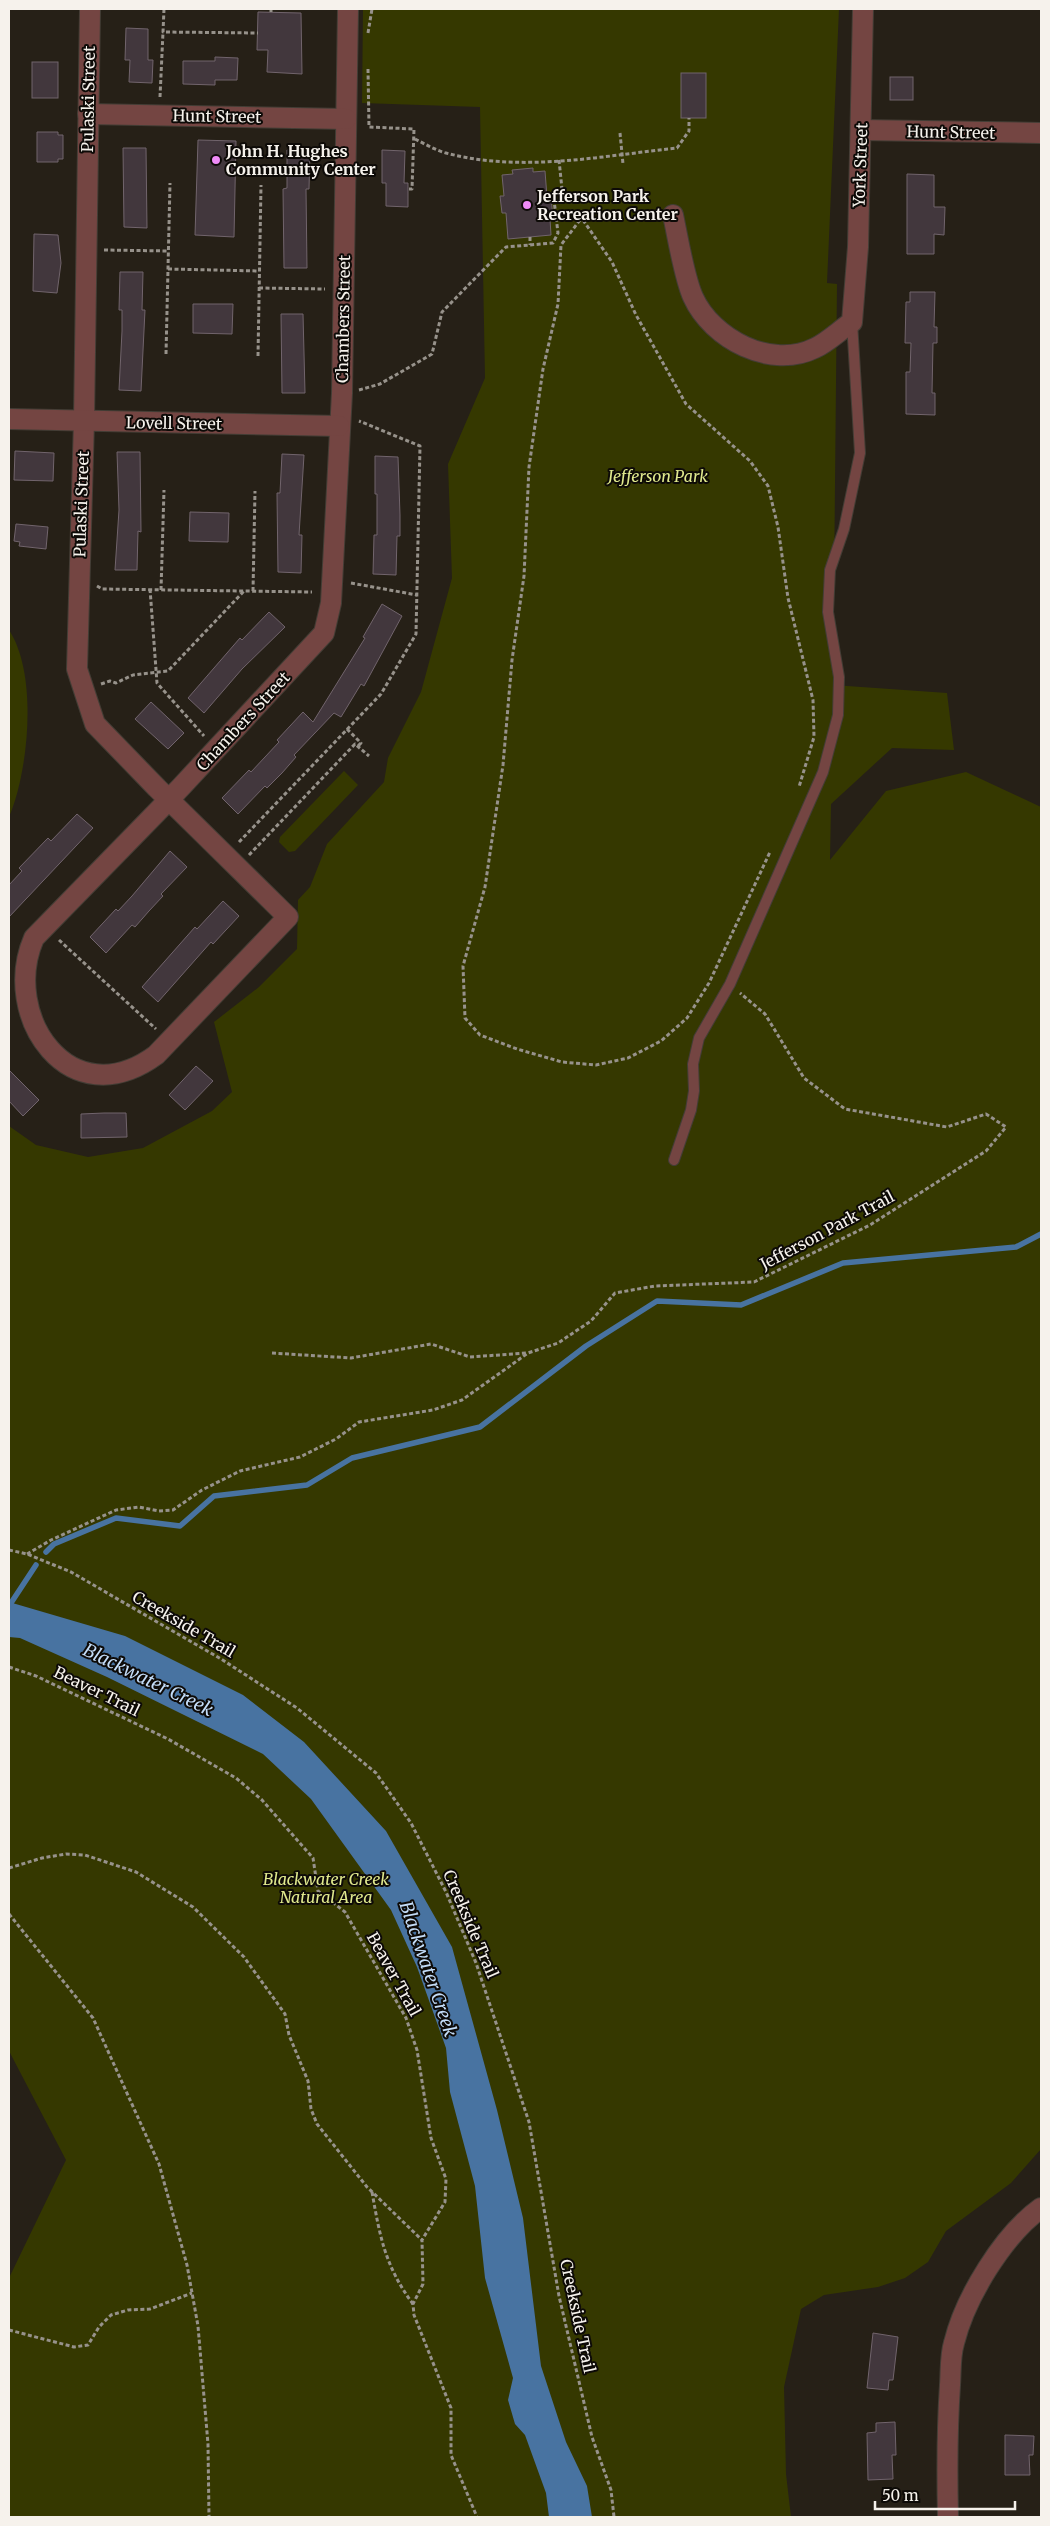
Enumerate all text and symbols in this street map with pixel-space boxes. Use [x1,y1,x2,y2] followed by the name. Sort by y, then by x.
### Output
[77,45,99,152] street label: Pulaski Street
[173,105,262,127] street label: Hunt Street
[907,121,996,143] street label: Hunt Street
[848,122,871,209] street label: York Street
[225,141,376,179] place label: John H. Hughes Community Center
[210,154,222,166] marker: John H. Hughes Community Center
[536,186,678,224] place label: Jefferson Park Recreation Center
[521,199,533,211] marker: Jefferson Park Recreation Center
[332,254,354,383] street label: Chambers Street
[126,412,223,434] street label: Lovell Street
[69,450,93,558] street label: Pulaski Street
[606,466,708,486] park label: Jefferson Park
[192,667,294,775] street label: Chambers Street
[756,1186,898,1274] street label: Jefferson Park Trail
[129,1586,239,1662] street label: Creekside Trail
[80,1638,217,1721] water label: Blackwater Creek
[51,1662,143,1720] street label: Beaver Trail
[439,1867,503,1981] street label: Creekside Trail
[263,1869,389,1907] park label: Blackwater Creek Natural Area
[395,1898,462,2040] water label: Blackwater Creek
[363,1928,425,2020] street label: Beaver Trail
[556,2257,600,2375] street label: Creekside Trail
[875,2478,1015,2510] scale bar
[882,2486,919,2505] text: 50 m

